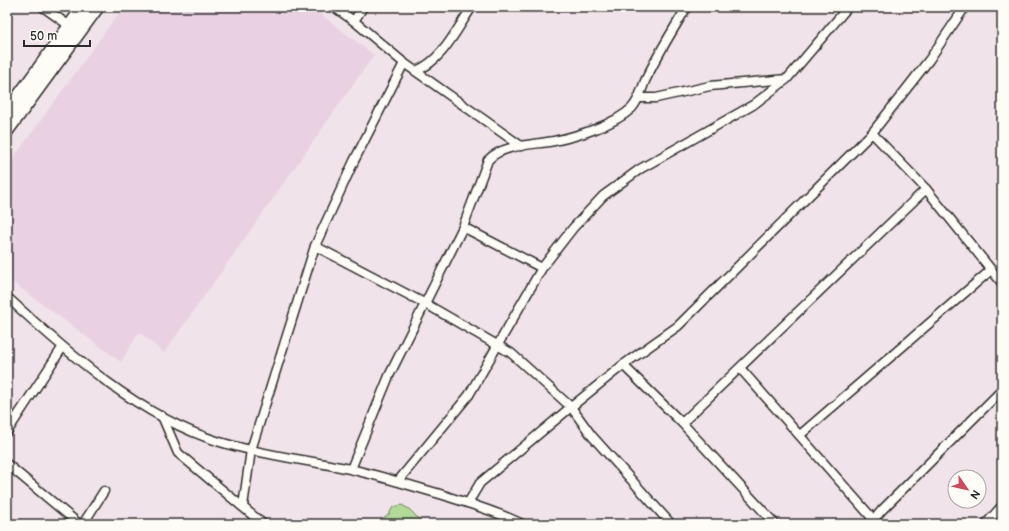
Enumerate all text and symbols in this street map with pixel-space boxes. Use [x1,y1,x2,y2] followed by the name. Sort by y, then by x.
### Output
[24,22,90,48] scale bar
[30,29,57,44] text: 50 m
[947,469,987,509] north arrow
[967,487,983,501] text: N

